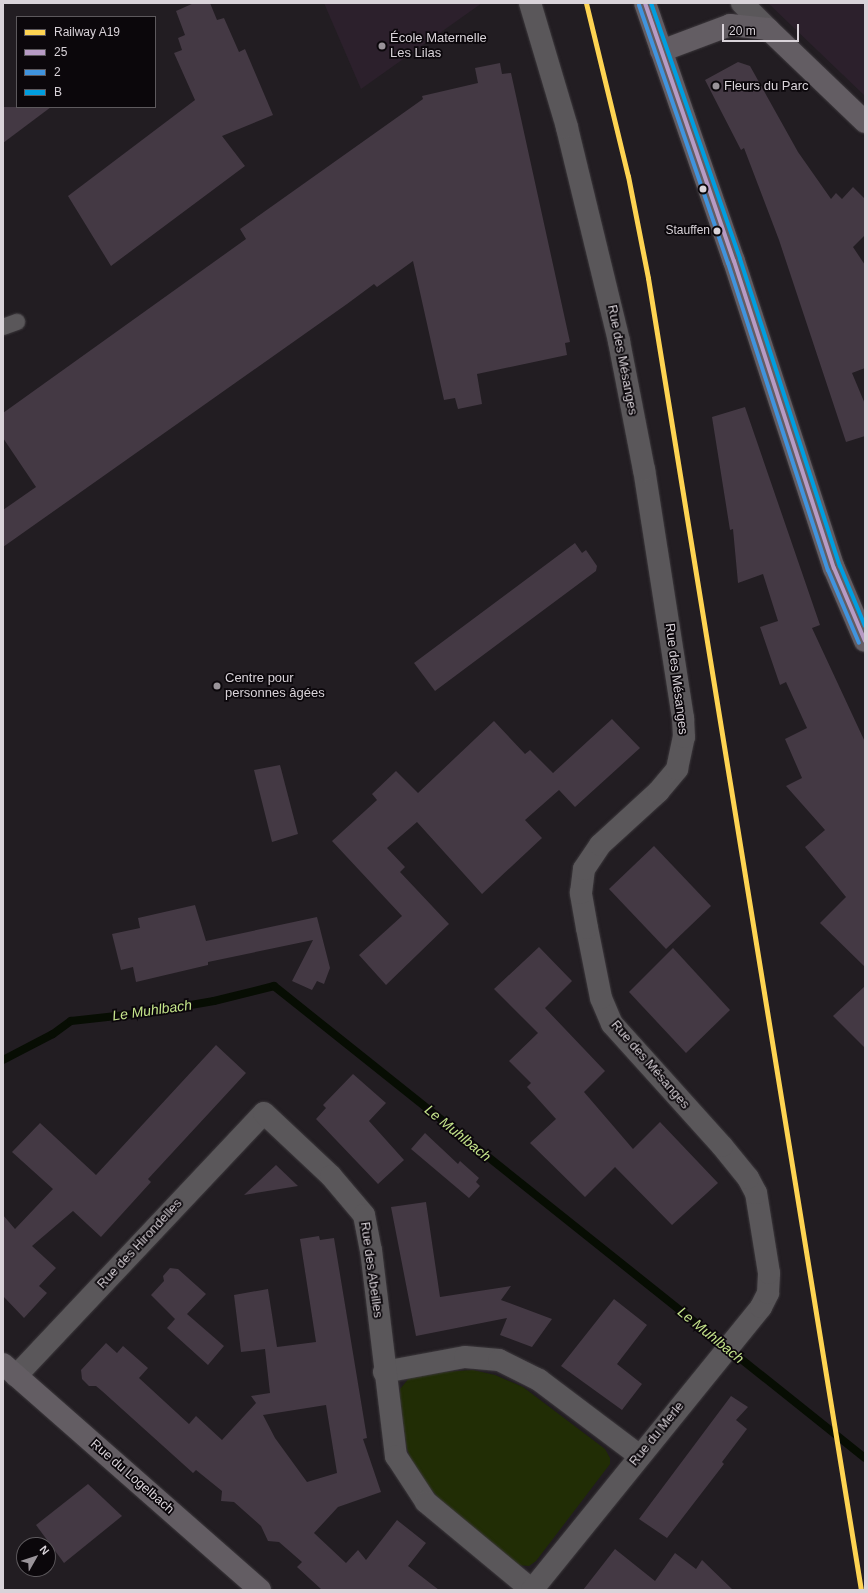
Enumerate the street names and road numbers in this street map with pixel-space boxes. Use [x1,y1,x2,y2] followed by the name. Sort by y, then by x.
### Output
[604,304,640,416] street label: Rue des Mésanges
[661,622,691,736] street label: Rue des Mésanges
[607,1018,693,1112] street label: Rue des Mésanges
[94,1196,186,1292] street label: Rue des Hirondelles
[356,1221,386,1319] street label: Rue des Abeilles
[626,1399,688,1469] street label: Rue du Merle
[87,1436,177,1518] street label: Rue du Logelbach

